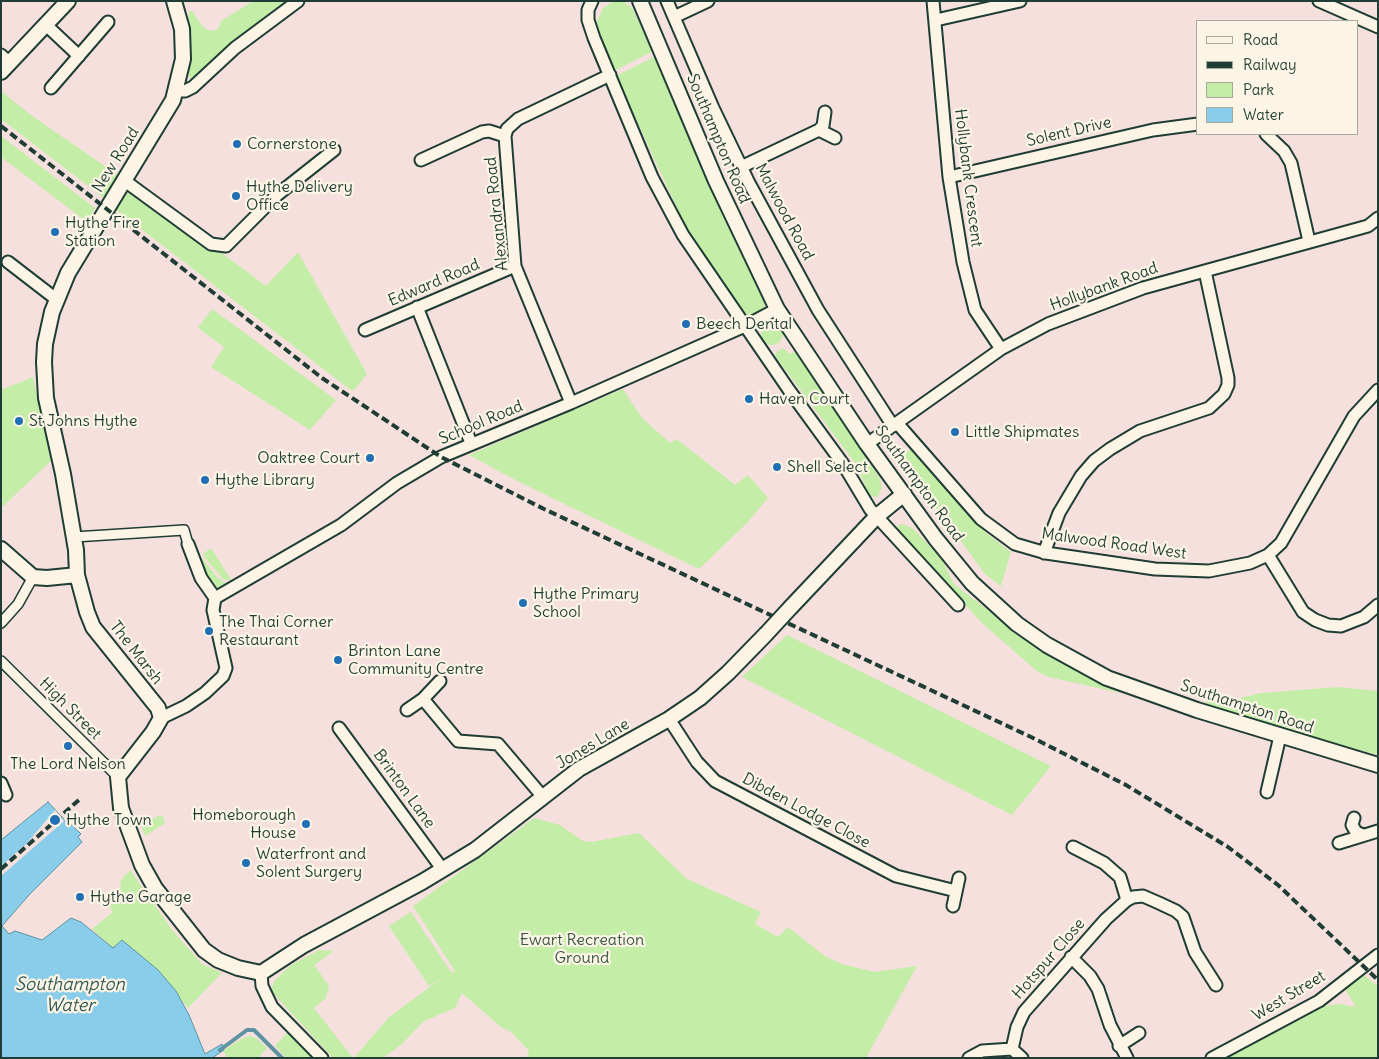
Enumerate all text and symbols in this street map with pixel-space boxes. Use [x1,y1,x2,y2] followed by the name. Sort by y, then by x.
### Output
[1196,20,1359,135] legend
[1243,30,1278,49] text: Road
[1243,55,1297,74] text: Railway
[682,71,754,207] street label: Southampton Road
[1243,80,1274,99] text: Park
[1243,105,1284,124] text: Water
[950,108,986,248] street label: Hollybank Crescent
[1025,113,1113,151] street label: Solent Drive
[88,124,144,196] street label: New Road
[247,134,337,154] place label: Cornerstone
[231,138,243,150] marker: Cornerstone
[481,156,513,272] street label: Alexandra Road
[750,160,818,264] street label: Malwood Road
[246,177,353,215] place label: Hythe Delivery Office
[230,190,242,202] marker: Hythe Delivery Office
[65,213,140,251] place label: Hythe Fire Station
[49,226,61,238] marker: Hythe Fire Station
[385,255,483,311] street label: Edward Road
[1047,259,1161,315] street label: Hollybank Road
[696,314,792,334] place label: Beech Dental
[680,318,692,330] marker: Beech Dental
[759,389,850,409] place label: Haven Court
[743,393,755,405] marker: Haven Court
[436,397,526,449] street label: School Road
[29,411,137,431] place label: St Johns Hythe
[13,415,25,427] marker: St Johns Hythe
[870,422,968,546] street label: Southampton Road
[965,422,1079,442] place label: Little Shipmates
[949,426,961,438] marker: Little Shipmates
[257,448,360,468] place label: Oaktree Court
[364,452,376,464] marker: Oaktree Court
[787,457,868,477] place label: Shell Select
[771,461,783,473] marker: Shell Select
[215,470,315,490] place label: Hythe Library
[199,474,211,486] marker: Hythe Library
[1040,524,1188,564] street label: Malwood Road West
[533,584,639,622] place label: Hythe Primary School
[517,597,529,609] marker: Hythe Primary School
[219,612,333,650] place label: The Thai Corner Restaurant
[105,618,167,688] street label: The Marsh
[203,625,215,637] marker: The Thai Corner Restaurant
[348,641,484,679] place label: Brinton Lane Community Centre
[332,654,344,666] marker: Brinton Lane Community Centre
[35,674,105,744] street label: High Street
[1178,676,1316,738] street label: Southampton Road
[553,715,633,773] street label: Jones Lane
[62,740,74,752] marker: The Lord Nelson
[369,746,439,832] street label: Brinton Lane
[10,754,126,774] place label: The Lord Nelson
[739,769,873,853] street label: Dibden Lodge Close
[192,805,296,843] place label: Homeborough House
[66,810,152,830] place label: Hythe Town
[48,813,62,827] marker: Hythe Town
[300,818,312,830] marker: Homeborough House
[256,844,366,882] place label: Waterfront and Solent Surgery
[240,857,252,869] marker: Waterfront and Solent Surgery
[90,887,191,907] place label: Hythe Garage
[74,891,86,903] marker: Hythe Garage
[1009,915,1089,1003] street label: Hotspur Close
[520,930,644,968] park label: Ewart Recreation Ground
[1249,967,1329,1025] street label: West Street
[15,974,125,1016] water label: Southampton Water

